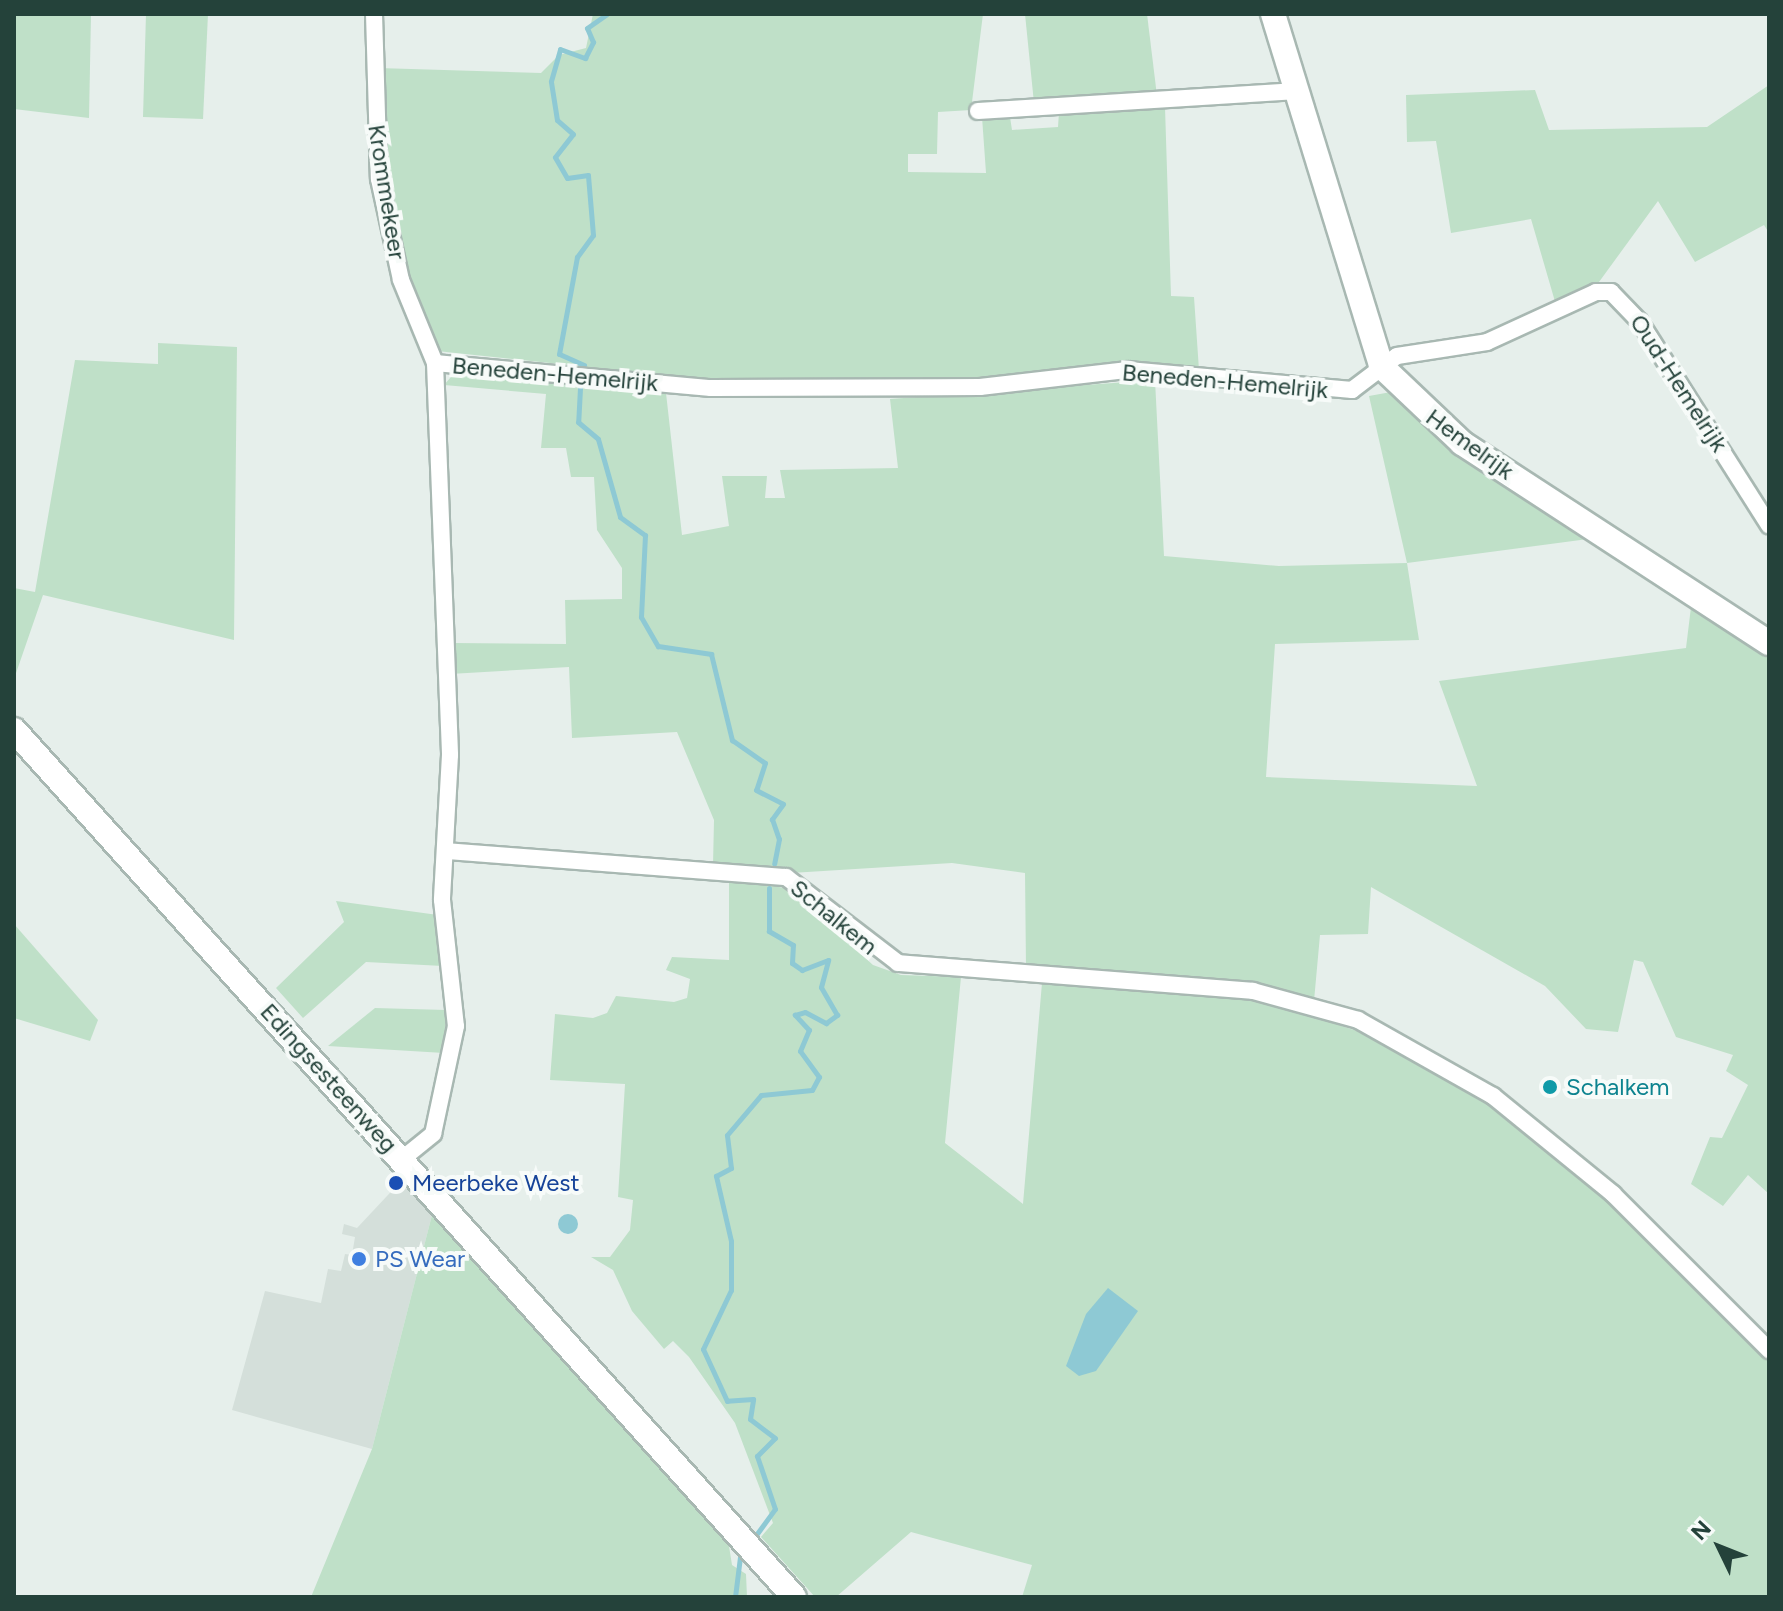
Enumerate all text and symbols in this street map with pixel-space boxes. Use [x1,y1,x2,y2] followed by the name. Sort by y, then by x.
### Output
[362,122,412,262] street label: Krommekeer
[1624,309,1734,457] street label: Oud-Hemelrijk
[451,351,659,397] street label: Beneden-Hemelrijk
[1121,358,1329,404] street label: Beneden-Hemelrijk
[1420,402,1520,486] street label: Hemelrijk
[785,873,883,961] street label: Schalkem
[254,997,404,1159] street label: Edingsesteenweg
[1566,1073,1670,1101] place label: Schalkem
[1541,1078,1559,1096] marker: Schalkem
[412,1169,580,1197] place label: Meerbeke West
[387,1174,405,1192] marker: Meerbeke West
[375,1245,465,1273] place label: PS Wear
[350,1250,368,1268] marker: PS Wear
[1679,1507,1759,1587] north arrow
[1685,1515,1717,1546] text: N

